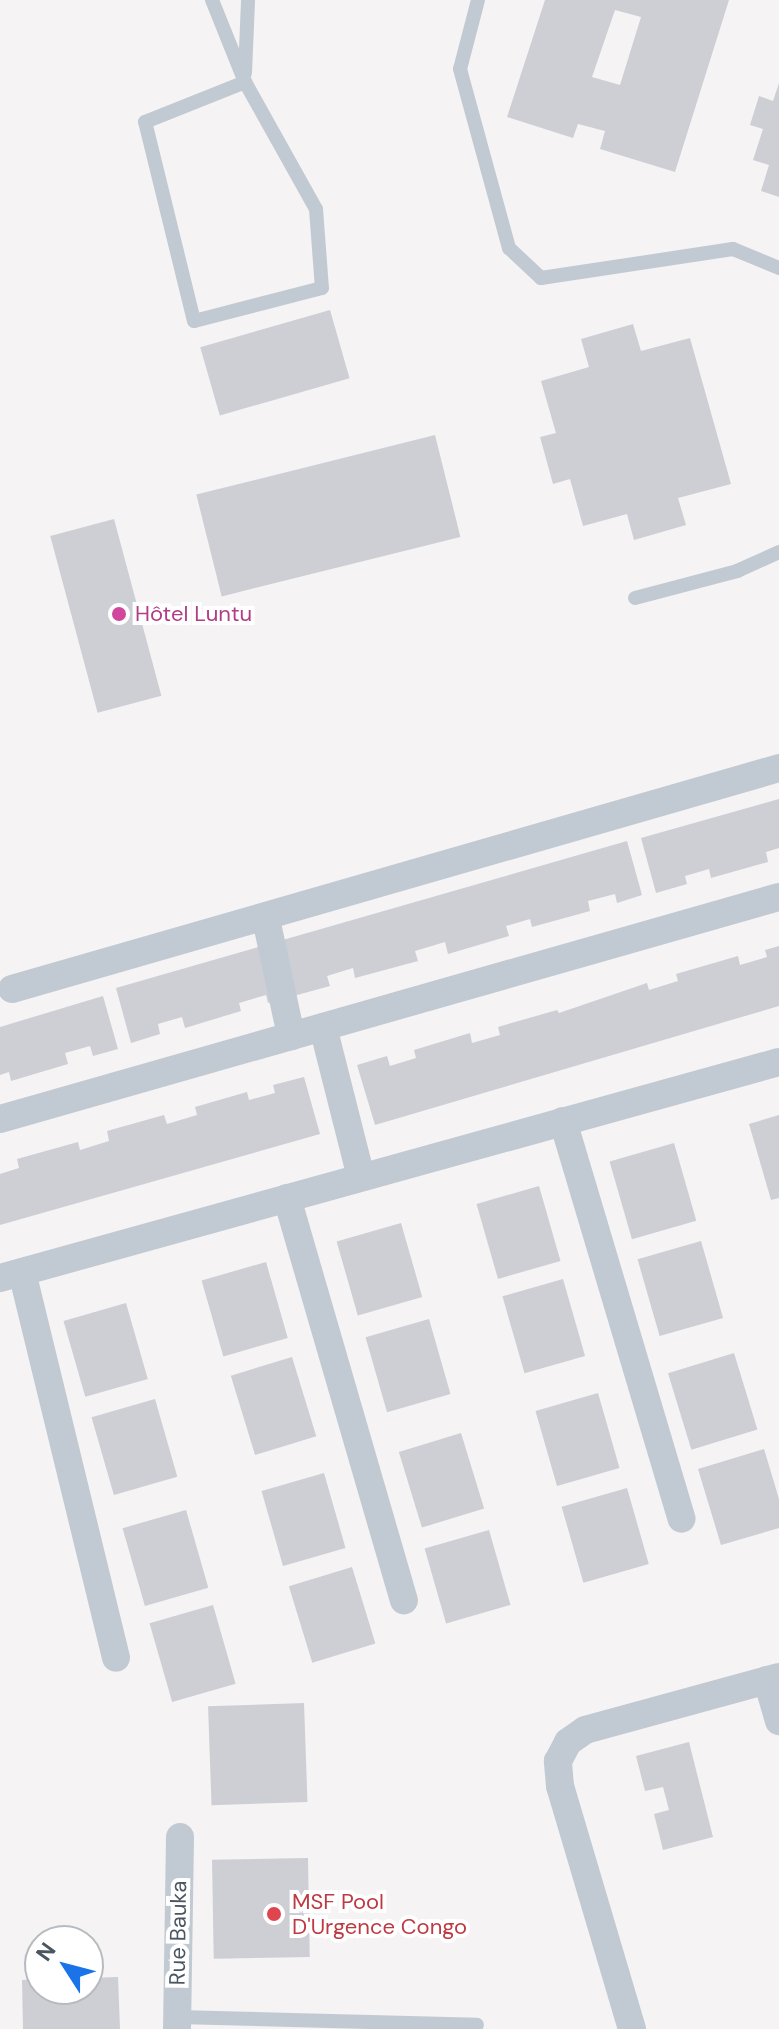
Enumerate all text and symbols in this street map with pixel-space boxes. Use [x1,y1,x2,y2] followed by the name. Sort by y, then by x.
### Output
[135,601,252,627] place label: Hôtel Luntu
[110,605,128,623] marker: Hôtel Luntu
[164,1880,192,1986] street label: Rue Bauka
[292,1888,467,1940] place label: MSF Pool D'Urgence Congo
[263,1903,285,1925] marker: MSF Pool D'Urgence Congo
[24,1925,104,2005] north arrow
[29,1937,62,1967] text: N

